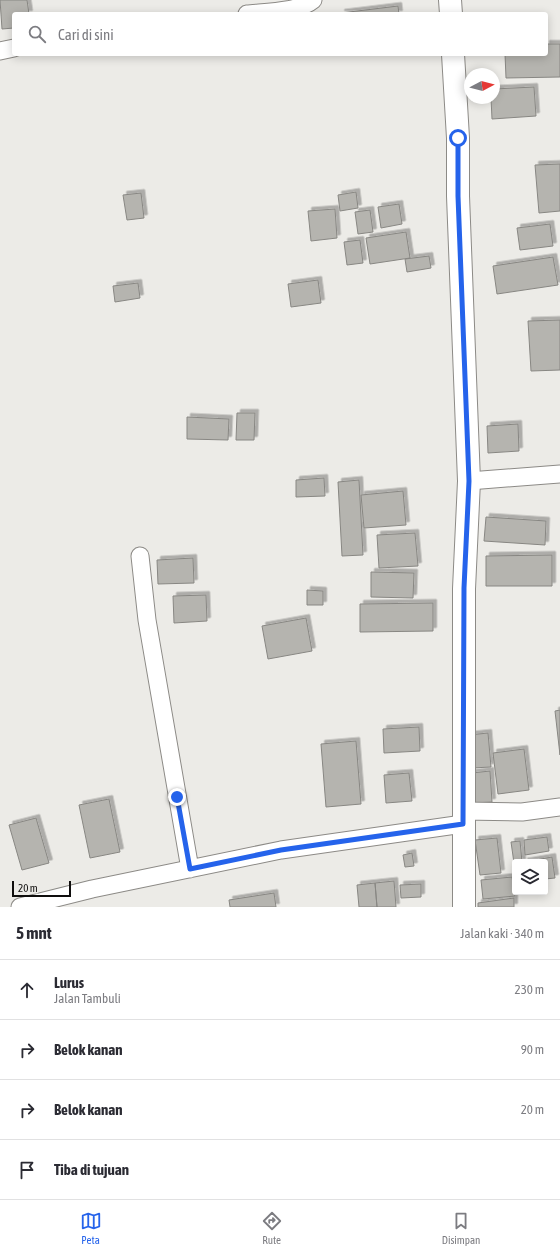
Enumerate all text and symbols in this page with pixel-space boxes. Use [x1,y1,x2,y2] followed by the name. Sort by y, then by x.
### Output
[12,12,548,56] search box
[26,23,48,45] icon: search
[58,26,114,43] text: Cari di sini
[464,68,500,104] north arrow
[449,129,467,147] route start
[168,788,186,806] route end
[512,859,548,895] map controls
[512,859,548,895] button: layers
[12,879,71,898] scale bar
[18,882,38,894] text: 20 m
[16,923,52,943] text: 5 mnt
[460,926,544,941] text: Jalan kaki · 340 m
[54,974,84,991] text: Lurus
[16,979,38,1001] icon: ahead
[515,982,544,997] text: 230 m
[54,991,121,1006] text: Jalan Tambuli
[16,1039,38,1061] icon: right
[54,1041,123,1058] text: Belok kanan
[521,1042,544,1057] text: 90 m
[16,1099,38,1121] icon: right
[54,1101,123,1118] text: Belok kanan
[521,1102,544,1117] text: 20 m
[16,1159,38,1181] icon: arrive
[54,1161,129,1178] text: Tiba di tujuan
[80,1210,102,1246] tab: Peta
[261,1210,283,1246] tab: Rute
[442,1210,480,1246] tab: Disimpan

